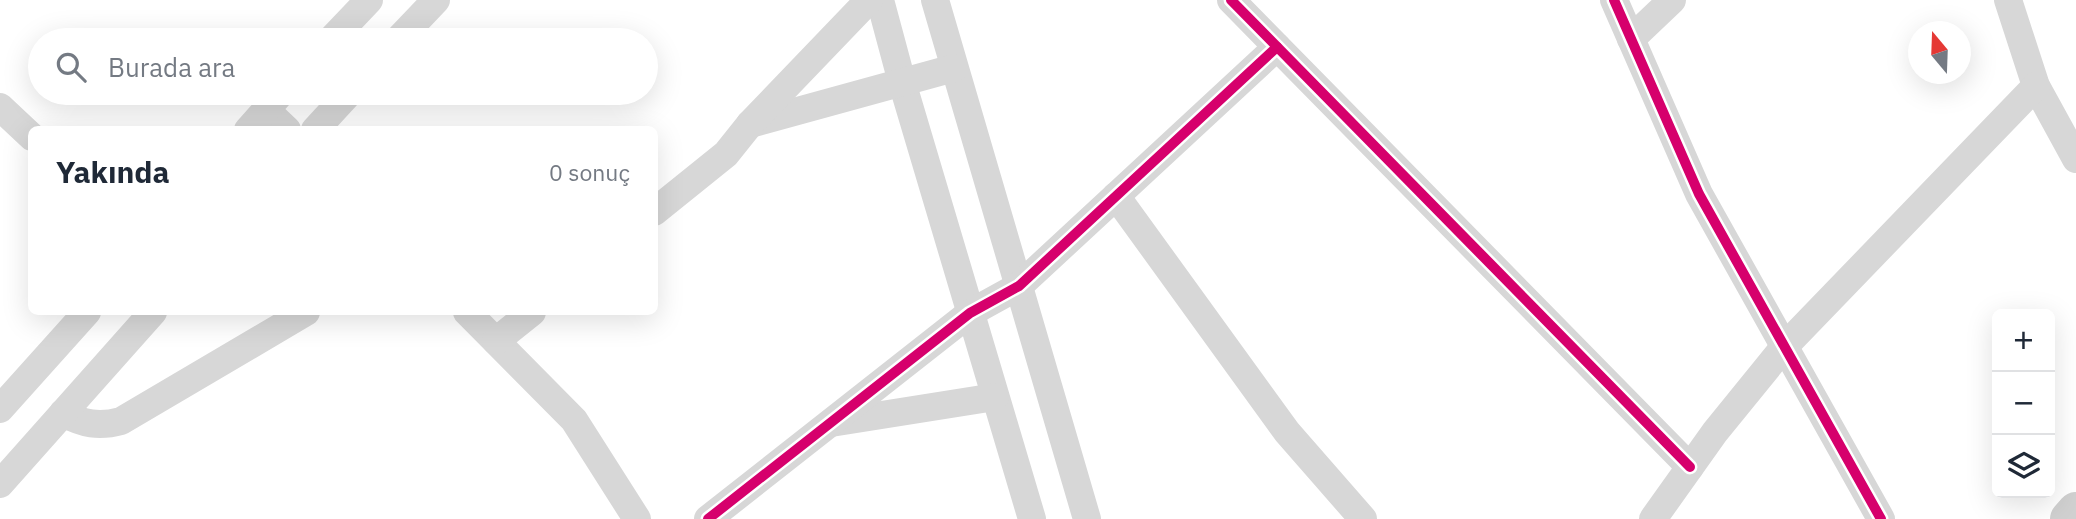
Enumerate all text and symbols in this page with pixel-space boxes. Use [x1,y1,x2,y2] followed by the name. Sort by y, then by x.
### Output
[1908,21,1971,84] north arrow
[28,28,658,105] search box
[52,48,90,86] icon: search
[108,50,235,84] text: Burada ara
[56,152,170,191] text: Yakında
[549,157,630,187] text: 0 sonuç
[1992,309,2055,498] map controls
[1992,309,2055,372] button: +
[1992,372,2055,435] button: −
[1992,435,2055,498] button: layers

